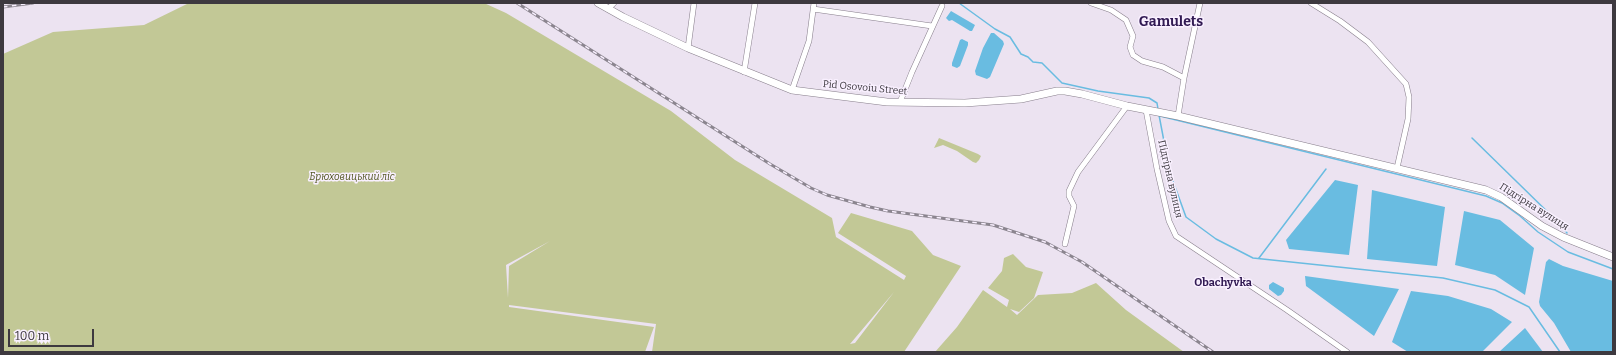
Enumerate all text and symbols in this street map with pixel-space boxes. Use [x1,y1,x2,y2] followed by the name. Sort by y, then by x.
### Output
[1139,14,1203,30] district label: Gamulets
[822,78,908,98] street label: Pid Osovoiu Street
[1155,139,1185,219] street label: Підгірна вулиця
[309,171,395,183] park label: Брюховицький ліс
[1497,181,1571,233] street label: Підгірна вулиця
[1194,276,1252,290] district label: Obachyvka
[10,321,96,347] scale bar
[15,329,49,343] text: 100 m

